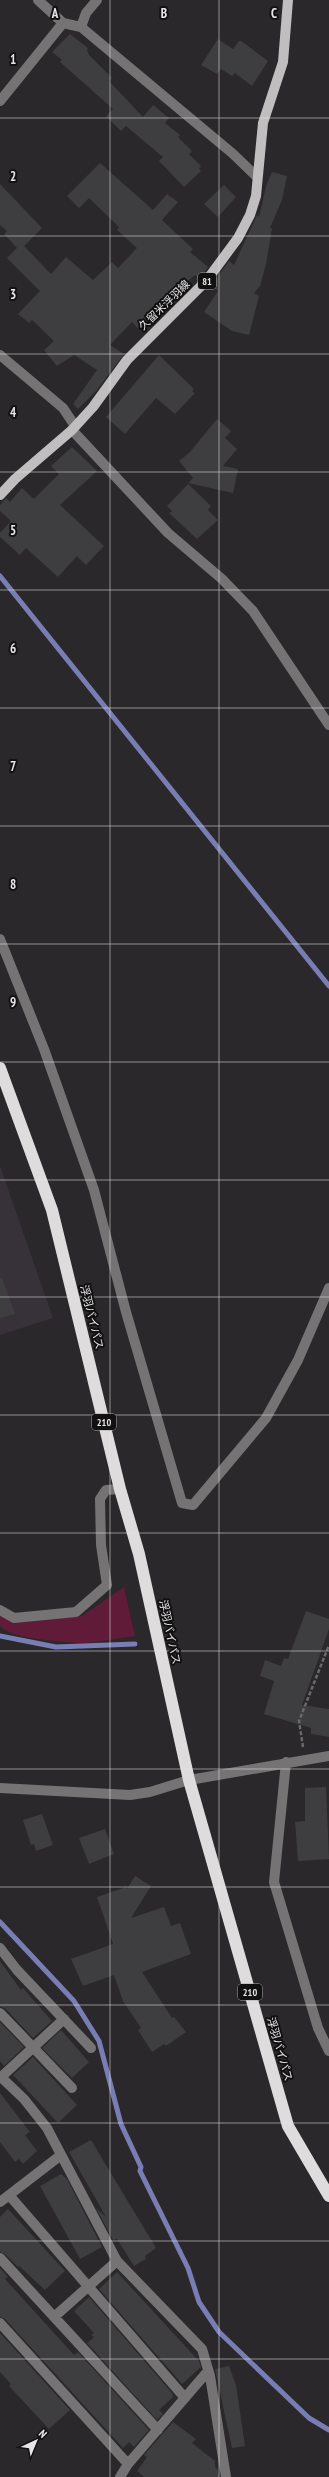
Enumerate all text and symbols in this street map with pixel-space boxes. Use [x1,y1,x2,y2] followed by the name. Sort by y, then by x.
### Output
[51,5,59,22] text: A
[161,5,167,22] text: B
[271,5,277,22] text: C
[10,51,16,68] text: 1
[10,168,16,185] text: 2
[198,273,216,289] road number: 81
[135,277,193,333] street label: 久留米浮羽線
[10,286,16,303] text: 3
[10,404,17,421] text: 4
[10,522,16,539] text: 5
[10,640,16,657] text: 6
[10,758,16,775] text: 7
[10,876,16,893] text: 8
[10,994,16,1011] text: 9
[77,1283,107,1351] street label: 浮羽バイパス
[92,1414,116,1430] road number: 210
[156,1598,184,1666] street label: 浮羽バイパス
[238,1984,262,2000] road number: 210
[264,2015,296,2083] street label: 浮羽バイパス
[16,2421,56,2461] north arrow
[36,2427,50,2441] text: N

